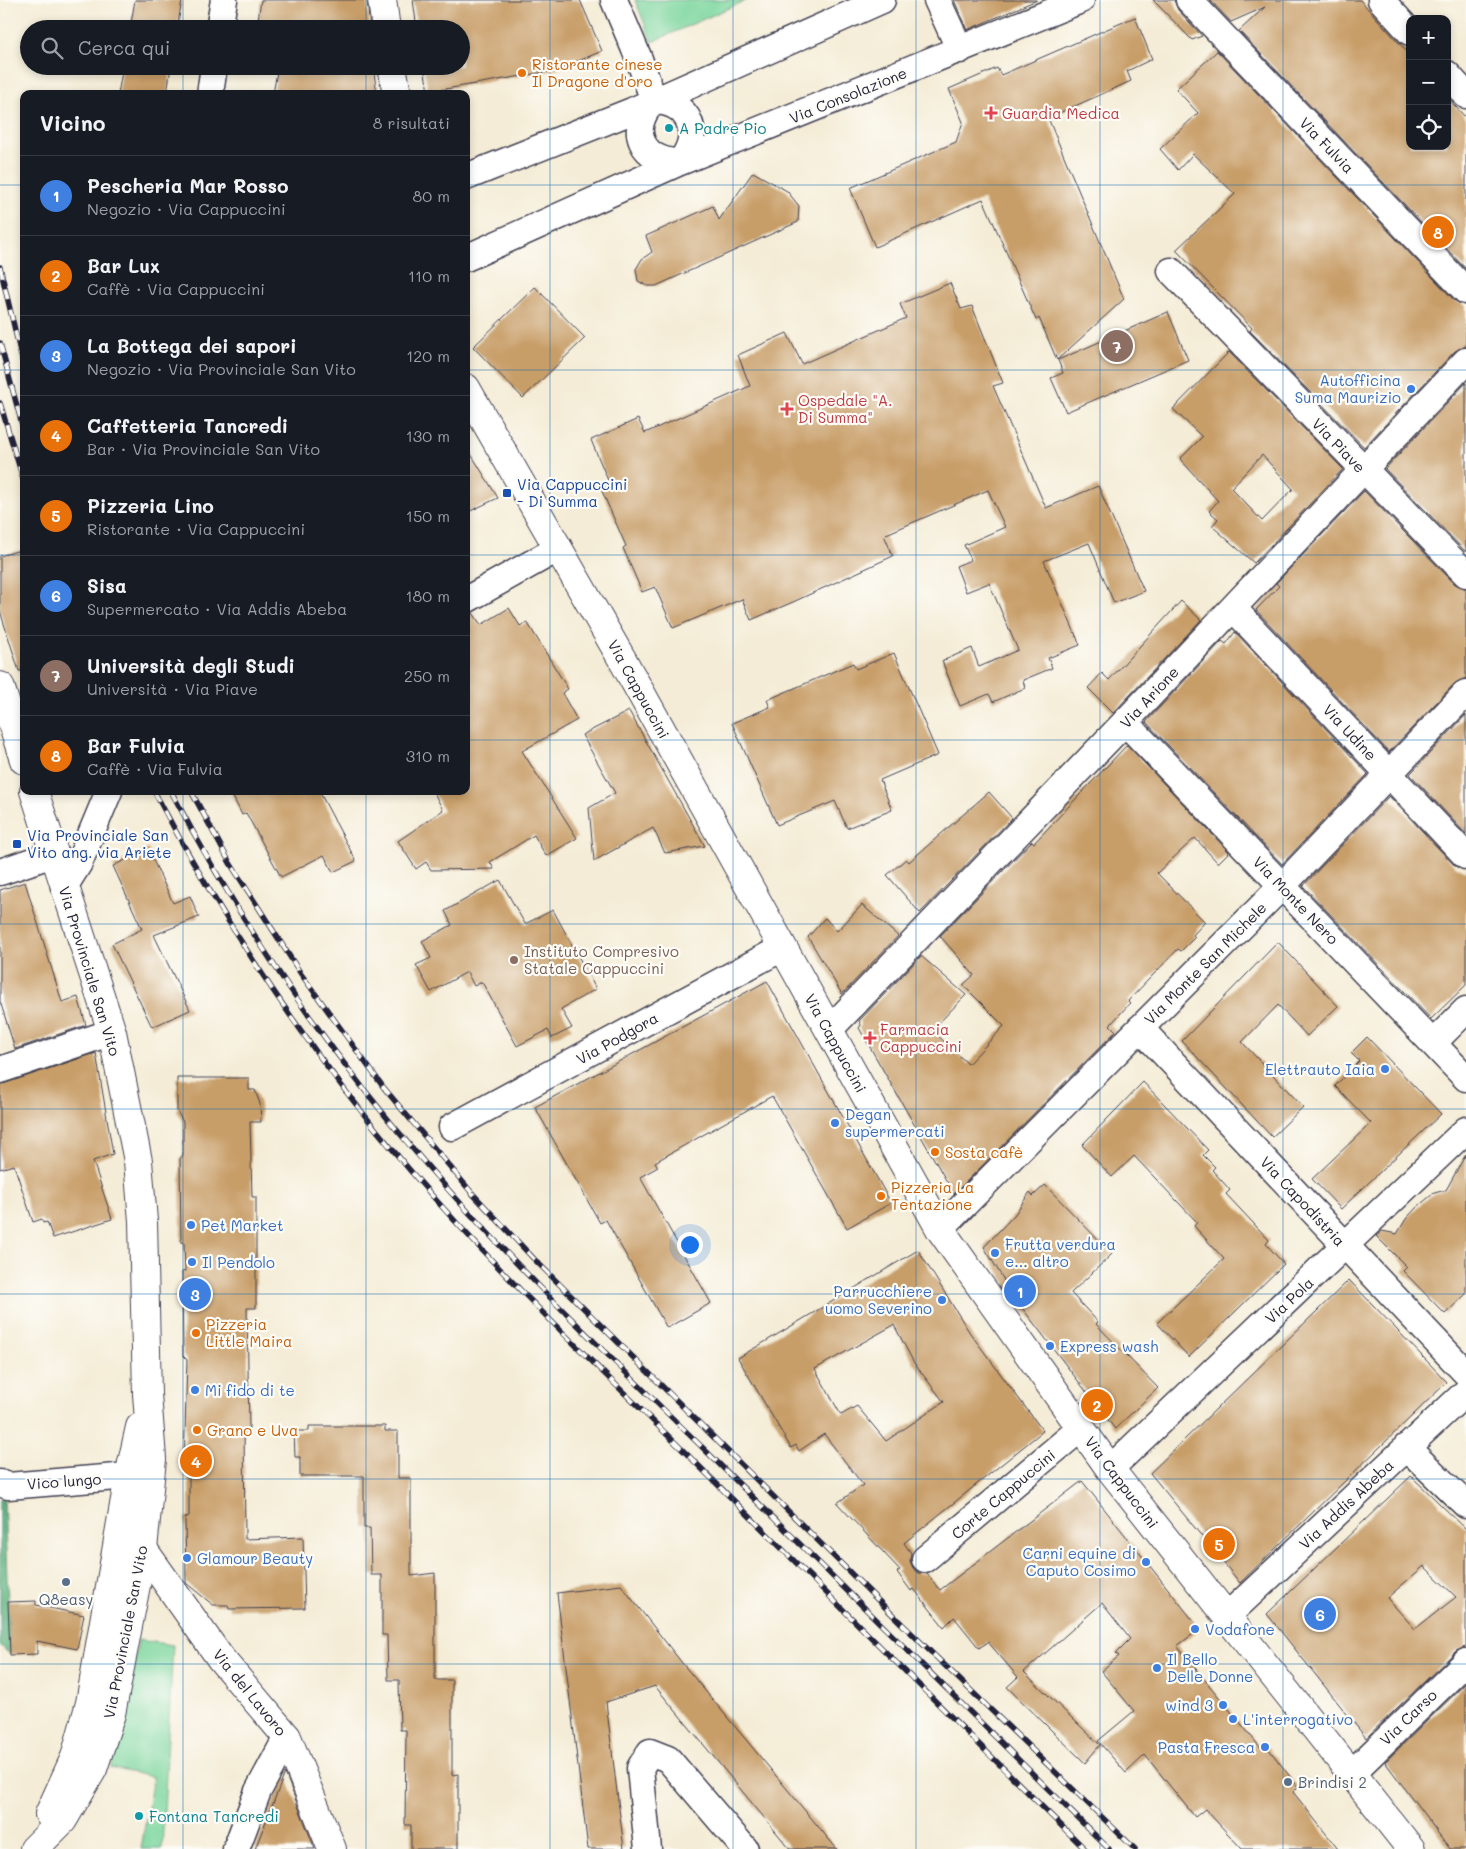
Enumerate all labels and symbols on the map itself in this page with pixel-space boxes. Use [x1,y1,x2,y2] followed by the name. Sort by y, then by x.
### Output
[532,54,662,91] place label: Ristorante cinese Il Dragone d'oro
[786,62,910,128] street label: Via Consolazione
[516,67,528,79] marker: Ristorante cinese Il Dragone d'oro
[1002,103,1120,123] place label: Guardia Medica
[984,106,998,120] marker: Guardia Medica
[1295,113,1359,177] street label: Via Fulvia
[679,118,767,138] place label: A Padre Pio
[663,122,675,134] marker: A Padre Pio
[1422,213,1454,251] pin: 8
[1101,327,1133,365] pin: 7
[1295,370,1401,407] place label: Autofficina Suma Maurizio
[1405,383,1417,395] marker: Autofficina Suma Maurizio
[798,390,893,427] place label: Ospedale "A. Di Summa"
[780,402,794,416] marker: Ospedale "A. Di Summa"
[1308,413,1370,477] street label: Via Piave
[517,474,627,511] place label: Via Cappuccini - Di Summa
[501,487,513,499] marker: Via Cappuccini - Di Summa
[604,636,674,742] street label: Via Cappuccini
[1115,662,1183,732] street label: Via Arione
[1319,700,1381,764] street label: Via Udine
[27,825,171,862] place label: Via Provinciale San Vito ang. via Ariete
[11,838,23,850] marker: Via Provinciale San Vito ang. via Ariete
[1249,852,1343,948] street label: Via Monte Nero
[55,884,125,1058] street label: Via Provinciale San Vito
[1139,897,1271,1029] street label: Via Monte San Michele
[524,941,679,978] place label: Instituto Compresivo Statale Cappuccini
[508,954,520,966] marker: Instituto Compresivo Statale Cappuccini
[801,990,871,1096] street label: Via Cappuccini
[573,1007,661,1069] street label: Via Podgora
[880,1019,962,1056] place label: Farmacia Cappuccini
[864,1032,876,1044] marker: Farmacia Cappuccini
[1265,1059,1375,1079] place label: Elettrauto Iaia
[1379,1063,1391,1075] marker: Elettrauto Iaia
[845,1104,945,1141] place label: Degan supermercati
[829,1117,841,1129] marker: Degan supermercati
[945,1142,1023,1162] place label: Sosta cafè
[929,1146,941,1158] marker: Sosta cafè
[1256,1152,1350,1250] street label: Via Capodistria
[891,1177,974,1214] place label: Pizzeria La Tentazione
[875,1190,887,1202] marker: Pizzeria La Tentazione
[201,1215,284,1235] place label: Pet Market
[185,1219,197,1231] marker: Pet Market
[677,1232,703,1258] your location
[1005,1234,1116,1271] place label: Frutta verdura e... altro
[989,1247,1001,1259] marker: Frutta verdura e... altro
[202,1252,275,1272] place label: Il Pendolo
[186,1256,198,1268] marker: Il Pendolo
[1004,1272,1036,1310] pin: 1
[1260,1272,1318,1328] street label: Via Pola
[179,1275,211,1313] pin: 3
[825,1281,932,1318] place label: Parrucchiere uomo Severino
[936,1294,948,1306] marker: Parrucchiere uomo Severino
[206,1314,292,1351] place label: Pizzeria Little Maira
[190,1327,202,1339] marker: Pizzeria Little Maira
[1060,1336,1158,1356] place label: Express wash
[1044,1340,1056,1352] marker: Express wash
[205,1380,295,1400] place label: Mi fido di te
[189,1384,201,1396] marker: Mi fido di te
[1081,1386,1113,1424] pin: 2
[207,1420,298,1440] place label: Grano e Uva
[191,1424,203,1436] marker: Grano e Uva
[1081,1432,1163,1532] street label: Via Cappuccini
[180,1442,212,1480] pin: 4
[947,1445,1059,1543] street label: Corte Cappuccini
[1294,1455,1398,1553] street label: Via Addis Abeba
[26,1468,102,1494] street label: Vico lungo
[1203,1525,1235,1563] pin: 5
[1023,1543,1136,1580] place label: Carni equine di Caputo Cosimo
[98,1544,152,1720] street label: Via Provinciale San Vito
[197,1548,313,1568] place label: Glamour Beauty
[181,1552,193,1564] marker: Glamour Beauty
[1140,1556,1152,1568] marker: Carni equine di Caputo Cosimo
[60,1576,72,1588] marker: Q8easy
[39,1589,93,1609] place label: Q8easy
[1304,1595,1336,1633] pin: 6
[1205,1619,1275,1639] place label: Vodafone
[1189,1623,1201,1635] marker: Vodafone
[209,1644,291,1740] street label: Via del Lavoro
[1167,1649,1253,1686] place label: Il Bello Delle Donne
[1151,1662,1163,1674] marker: Il Bello Delle Donne
[1375,1685,1441,1749] street label: Via Carso
[1165,1695,1213,1715] place label: wind 3
[1217,1699,1229,1711] marker: wind 3
[1243,1709,1353,1729] place label: L'interrogativo
[1227,1713,1239,1725] marker: L'interrogativo
[1158,1737,1255,1757] place label: Pasta Fresca
[1259,1741,1271,1753] marker: Pasta Fresca
[1298,1772,1367,1792] place label: Brindisi 2
[1282,1776,1294,1788] marker: Brindisi 2
[149,1806,279,1826] place label: Fontana Tancredi
[133,1810,145,1822] marker: Fontana Tancredi

